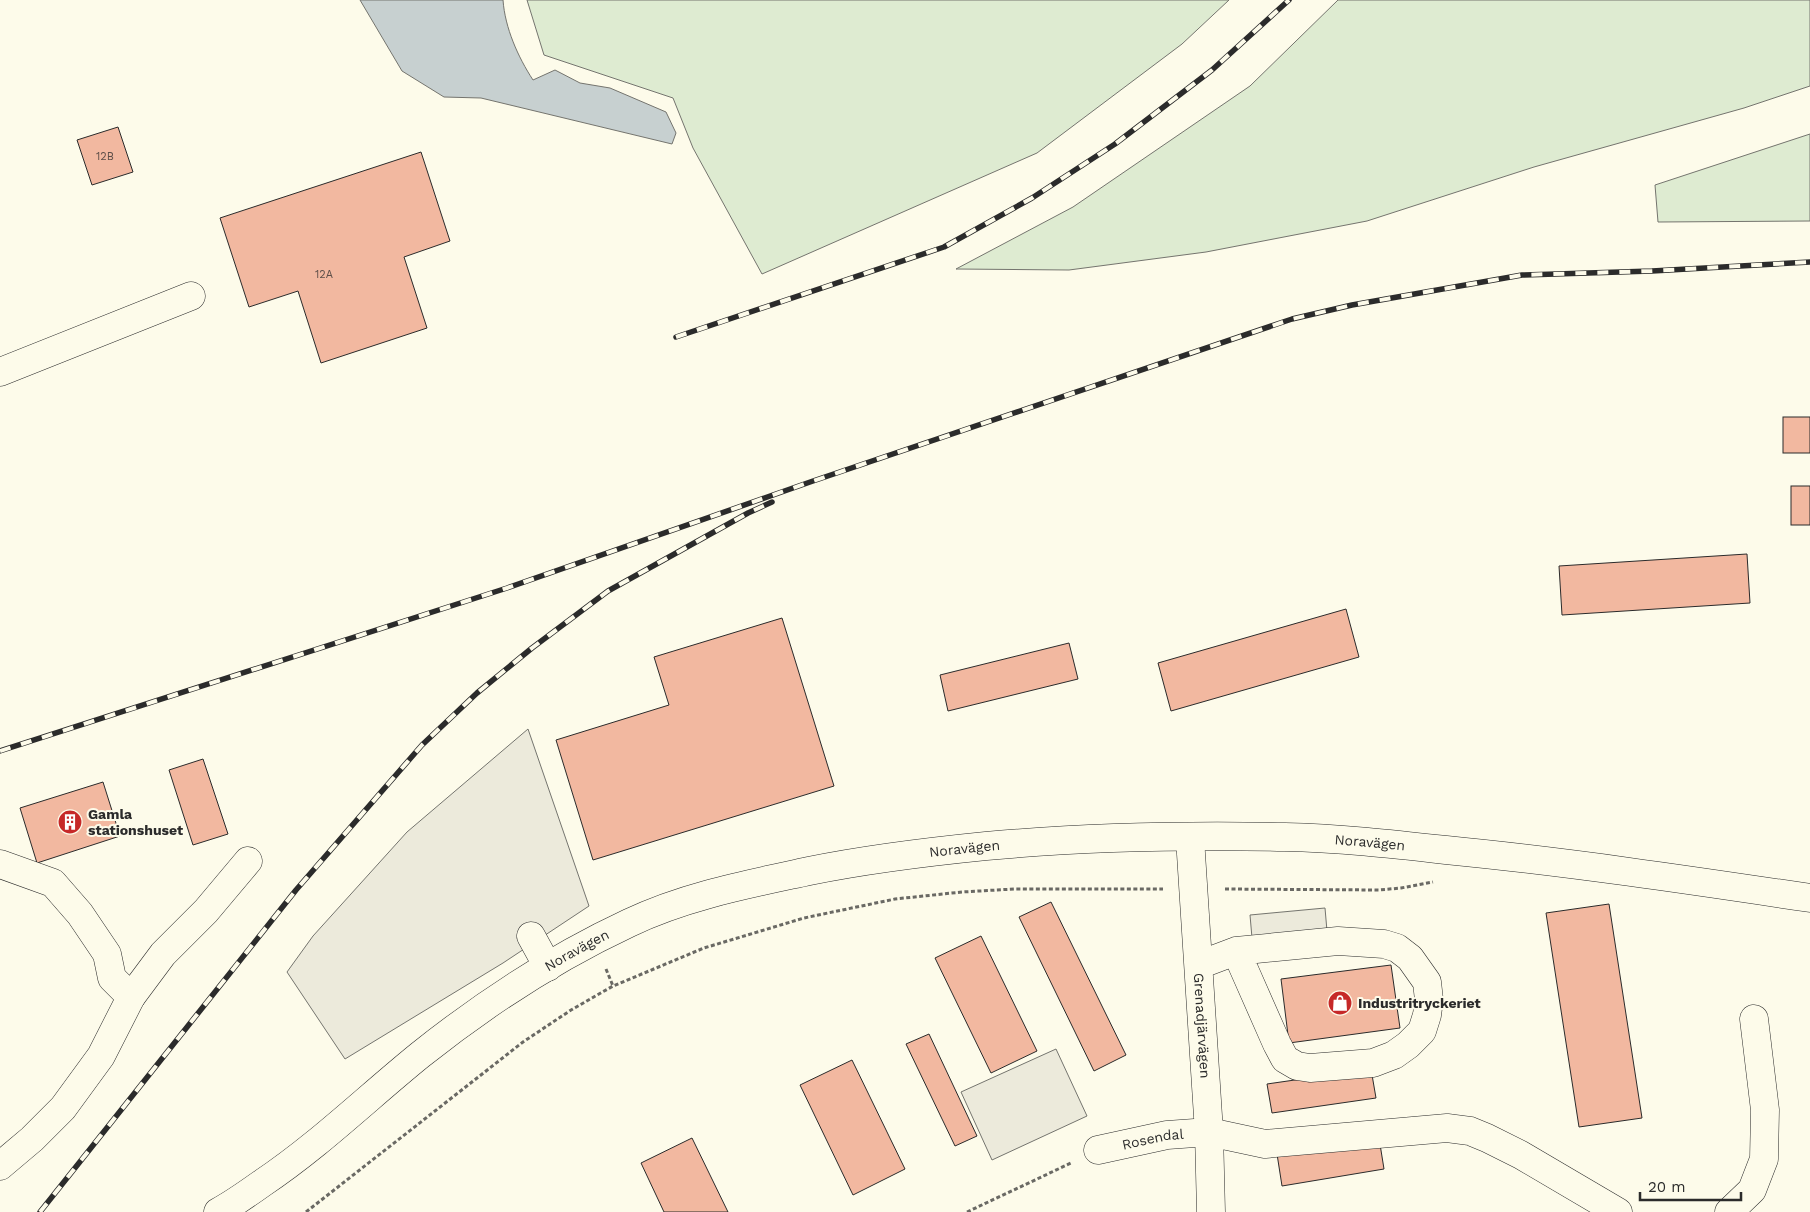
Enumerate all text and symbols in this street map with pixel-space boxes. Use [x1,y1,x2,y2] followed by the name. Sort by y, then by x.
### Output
[96,150,114,163] house number: 12B
[315,268,333,281] house number: 12A
[88,806,183,838] place label: Gamla stationshuset
[57,809,83,835] building icon: Gamla stationshuset
[1334,831,1406,854] street label: Noravägen
[928,837,1001,860] street label: Noravägen
[542,926,612,974] street label: Noravägen
[1191,972,1214,1079] street label: Grenadjärvägen
[1327,990,1353,1016] shop icon: Industritryckeriet
[1358,995,1481,1011] place label: Industritryckeriet
[1120,1126,1185,1153] street label: Rosendal
[1640,1170,1741,1202] scale bar
[1648,1178,1686,1196] text: 20 m

